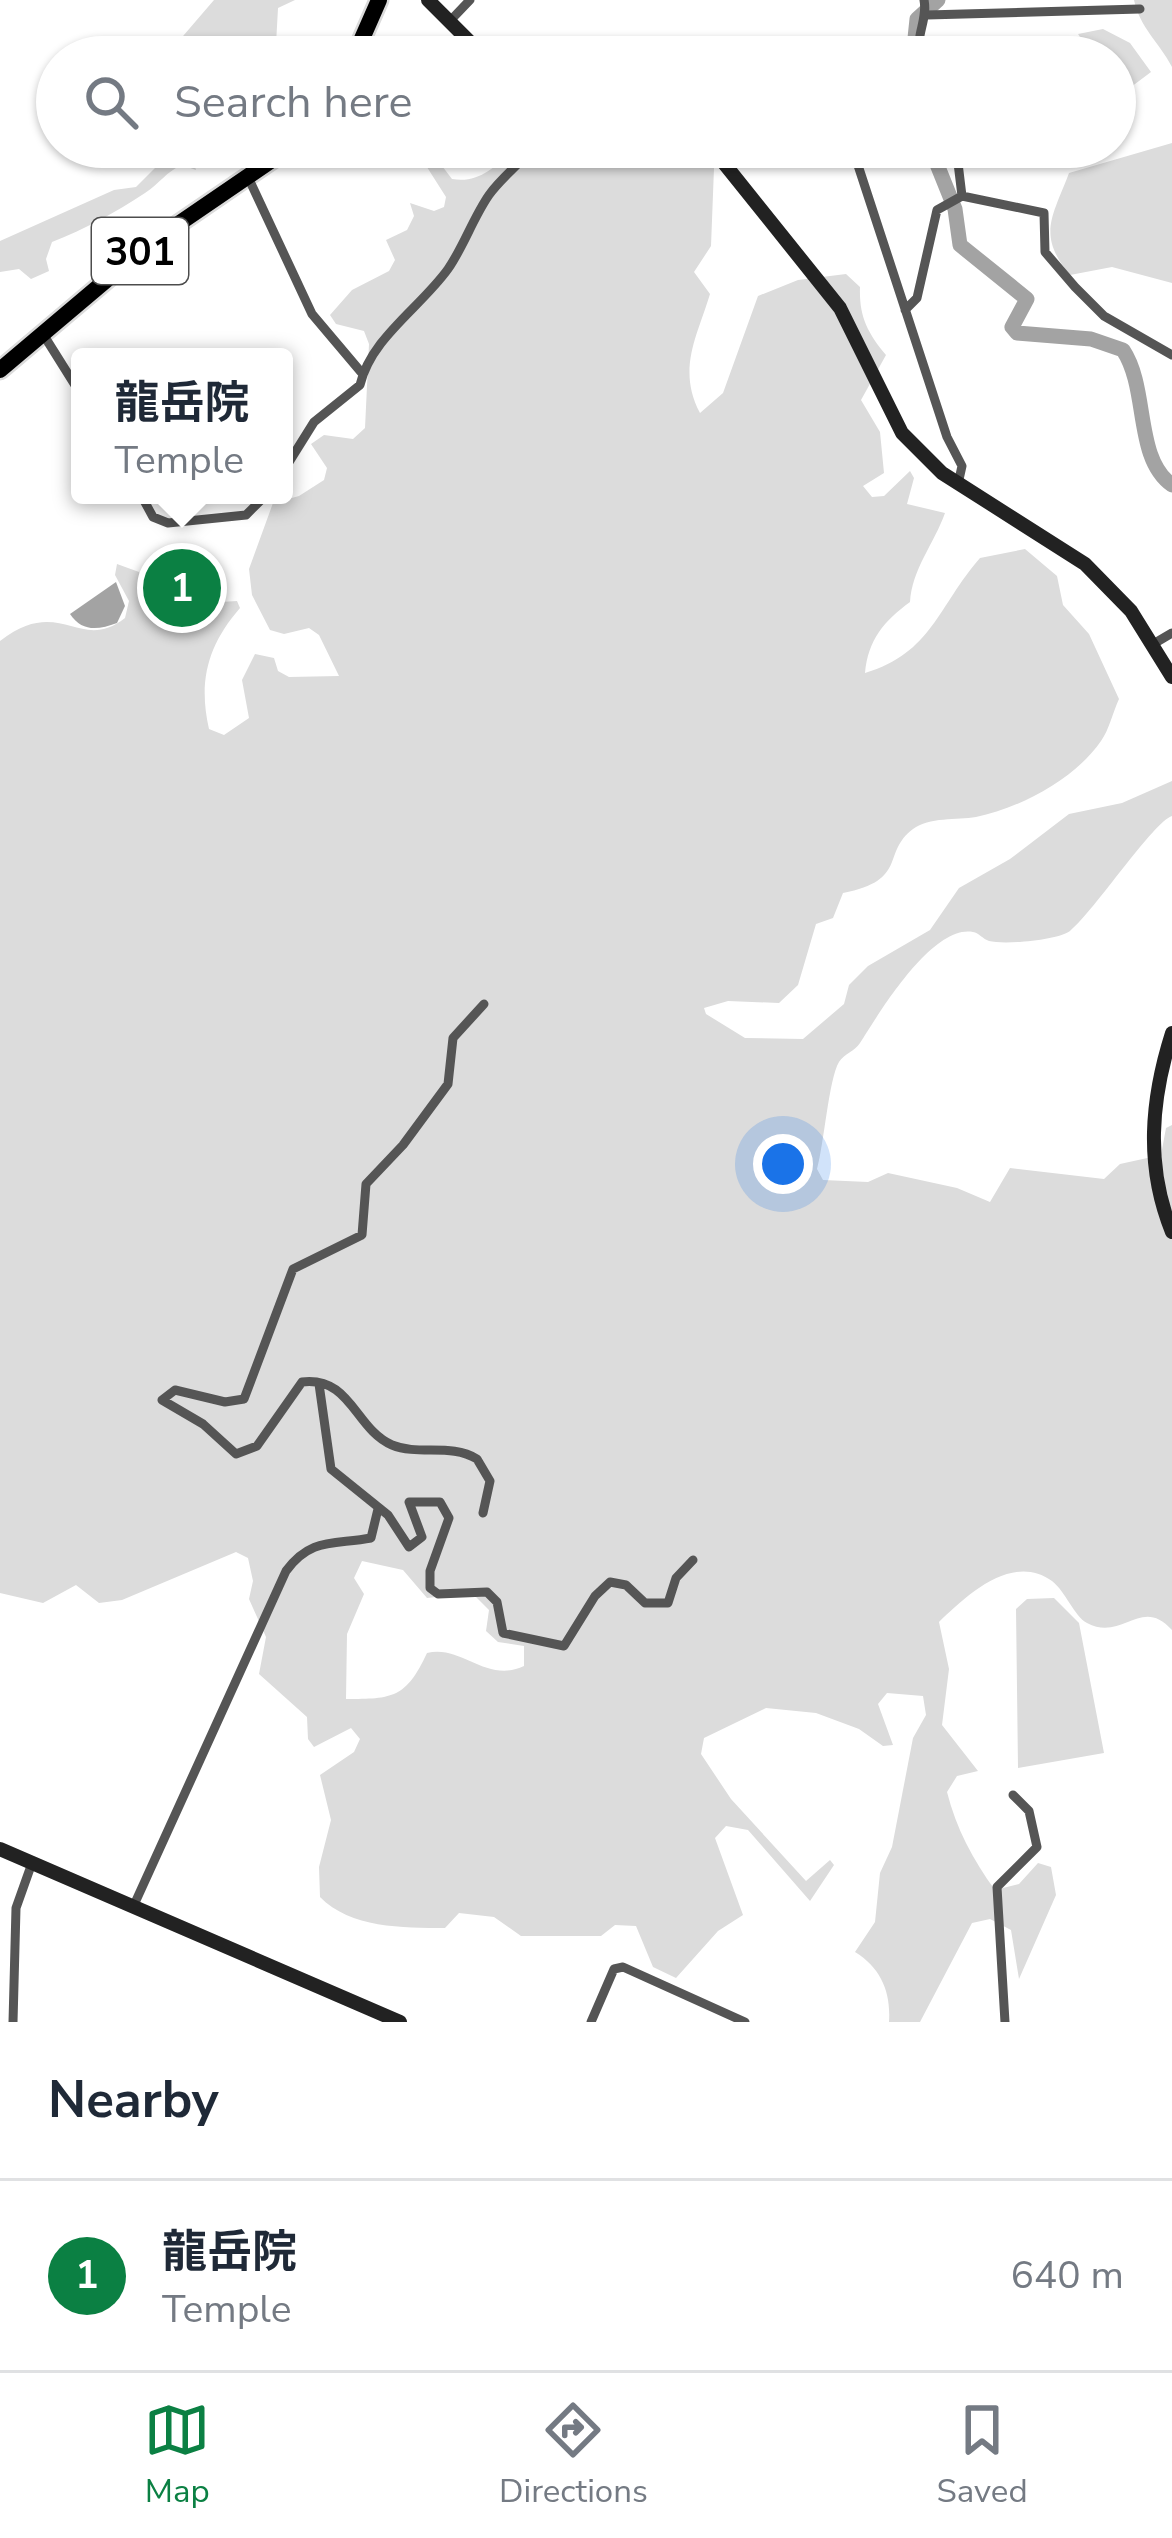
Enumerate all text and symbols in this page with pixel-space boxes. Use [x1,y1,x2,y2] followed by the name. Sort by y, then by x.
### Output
[36,36,1136,168] search box
[78,69,144,135] icon: search
[174,72,413,133] text: Search here
[92,218,188,284] road number: 301
[71,348,293,504] popup
[114,373,250,434] text: 龍岳院
[114,434,244,487] text: Temple
[143,543,221,633] pin: 1
[753,1134,813,1194] your location
[48,2065,219,2135] text: Nearby
[162,2222,297,2283] text: 龍岳院
[75,2249,99,2302] text: 1
[1010,2249,1124,2302] text: 640 m
[162,2283,291,2336] text: Temple
[144,2397,210,2514] tab: Map
[499,2397,648,2514] tab: Directions
[936,2397,1028,2514] tab: Saved

